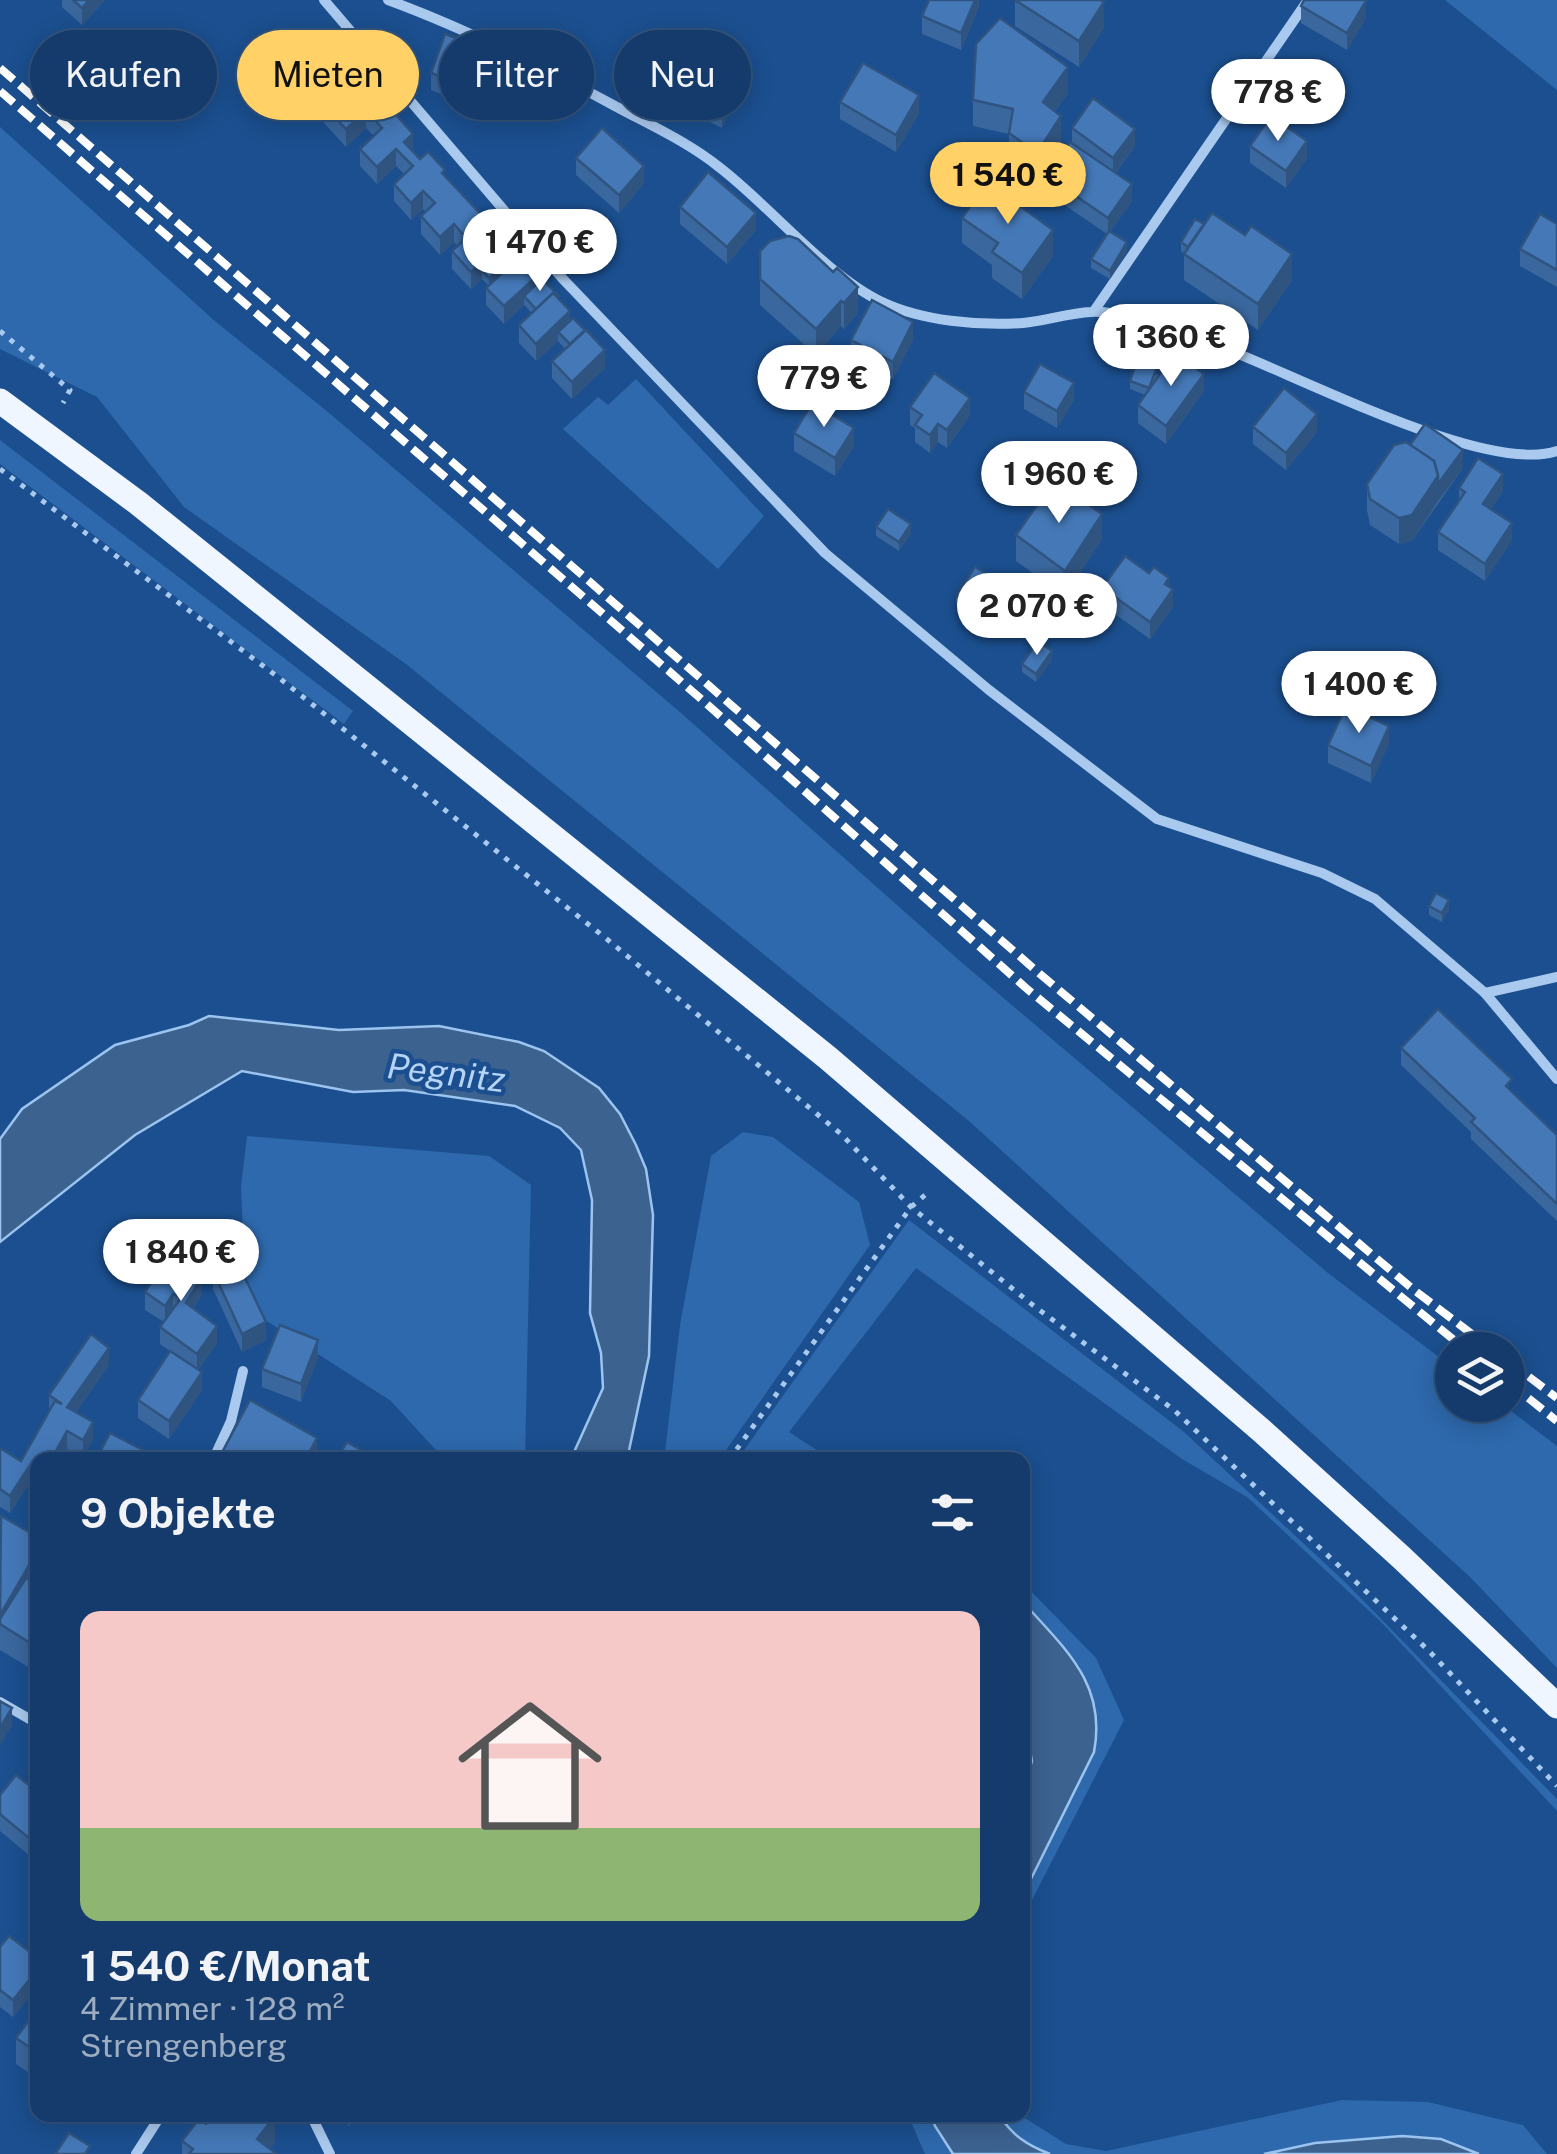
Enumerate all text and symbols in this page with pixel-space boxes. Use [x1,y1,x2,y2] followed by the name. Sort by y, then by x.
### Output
[30,30,217,120] chip: Kaufen
[237,30,419,120] chip: Mieten
[439,30,594,120] chip: Filter
[614,30,751,120] chip: Neu
[1208,59,1348,144] pin: 778 €
[1233,73,1323,110] text: 778 €
[916,142,1100,227] pin: 1 540 €
[952,156,1064,193] text: 1 540 €
[448,209,632,294] pin: 1 470 €
[485,223,595,260] text: 1 470 €
[1079,304,1263,389] pin: 1 360 €
[1115,318,1227,355] text: 1 360 €
[754,345,894,430] pin: 779 €
[779,359,869,396] text: 779 €
[967,441,1151,526] pin: 1 960 €
[1003,455,1115,492] text: 1 960 €
[945,573,1129,658] pin: 2 070 €
[979,587,1095,624] text: 2 070 €
[1267,651,1451,736] pin: 1 400 €
[1303,665,1415,702] text: 1 400 €
[385,1045,508,1100] water label: Pegnitz
[89,1219,273,1304] pin: 1 840 €
[125,1233,237,1270] text: 1 840 €
[1435,1332,1525,1422] map controls
[1435,1332,1525,1422] button: layers
[925,1485,980,1540] icon: filters
[80,1488,276,1537] text: 9 Objekte
[440,1676,620,1856] icon: home
[80,1941,371,1990] text: 1 540 €/Monat
[80,1990,345,2027] text: 4 Zimmer · 128 m²
[80,2027,287,2064] text: Strengenberg

